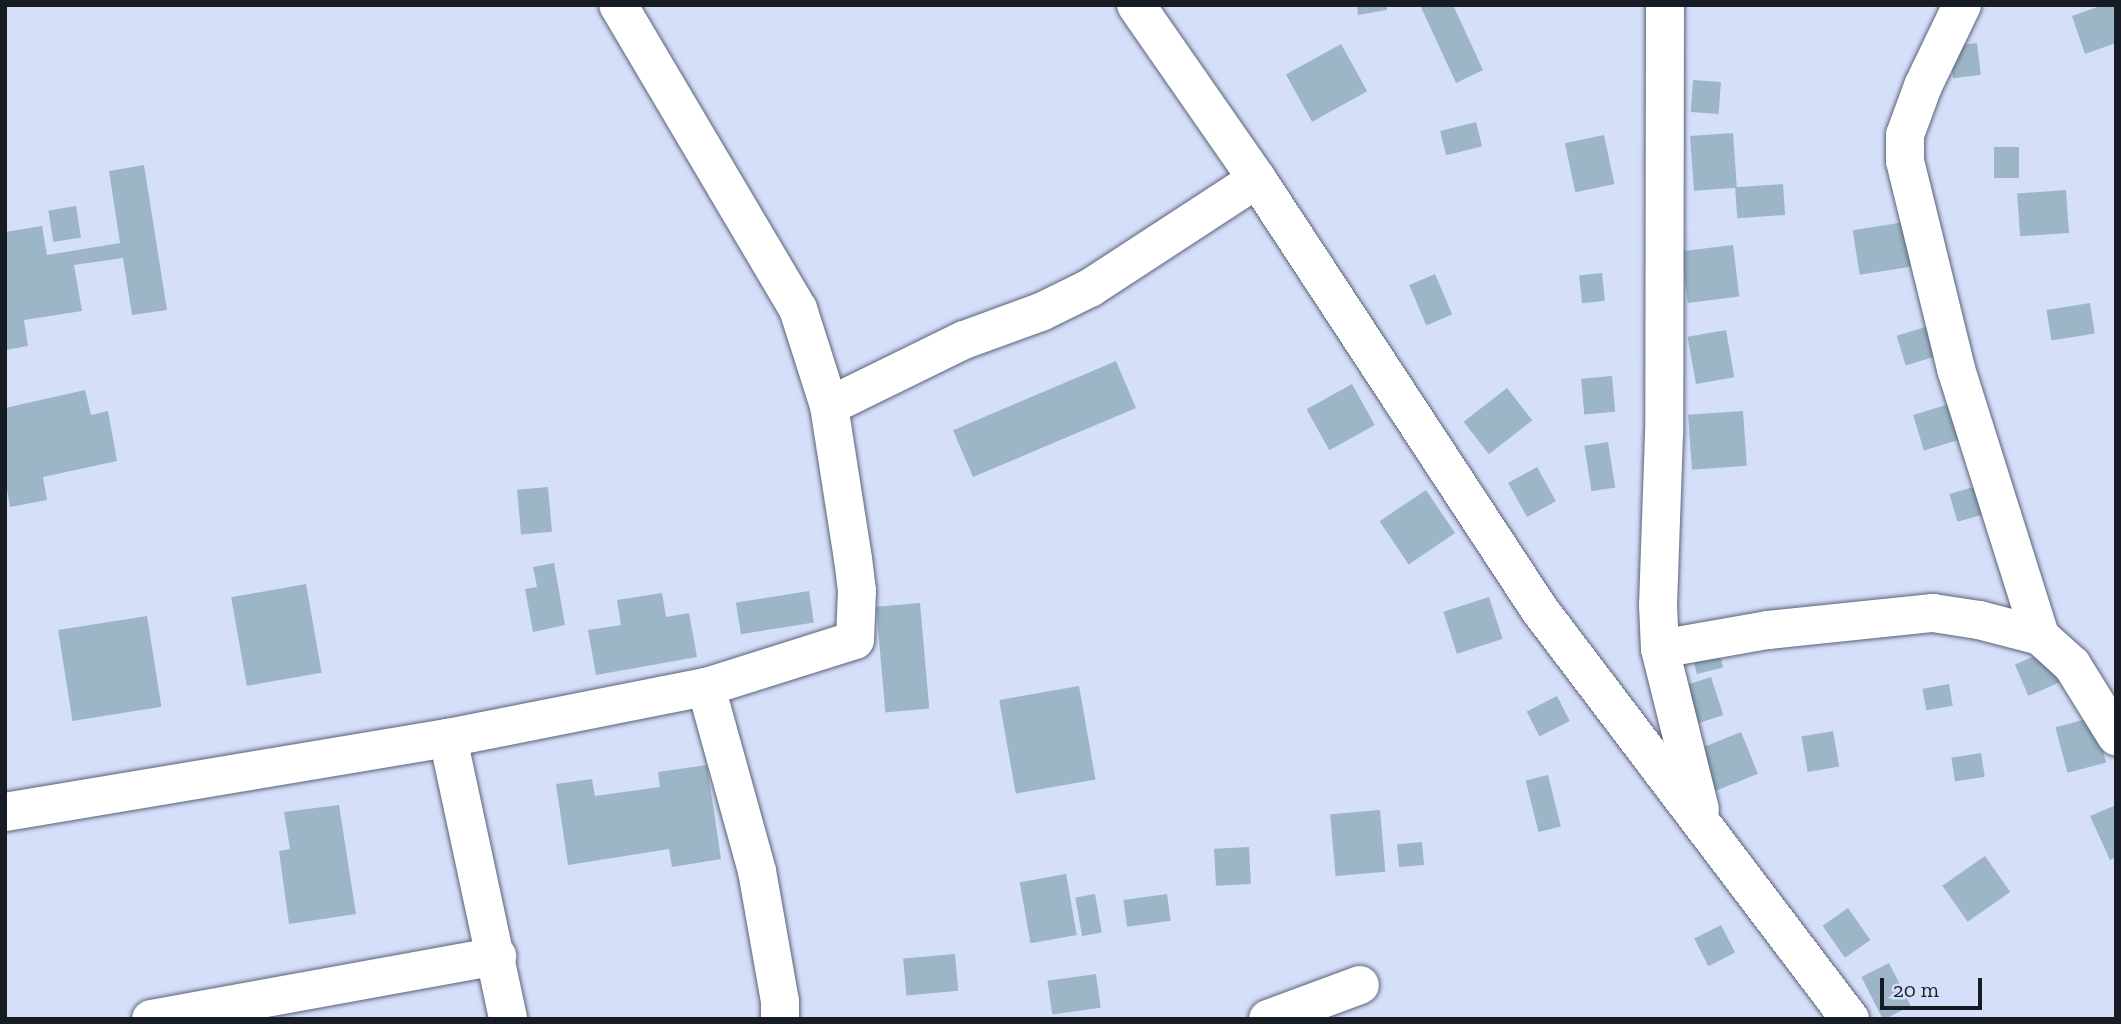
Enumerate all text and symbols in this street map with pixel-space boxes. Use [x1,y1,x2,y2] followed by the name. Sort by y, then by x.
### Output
[1883,964,1984,1008] scale bar
[1893,977,1939,1002] text: 20 m

